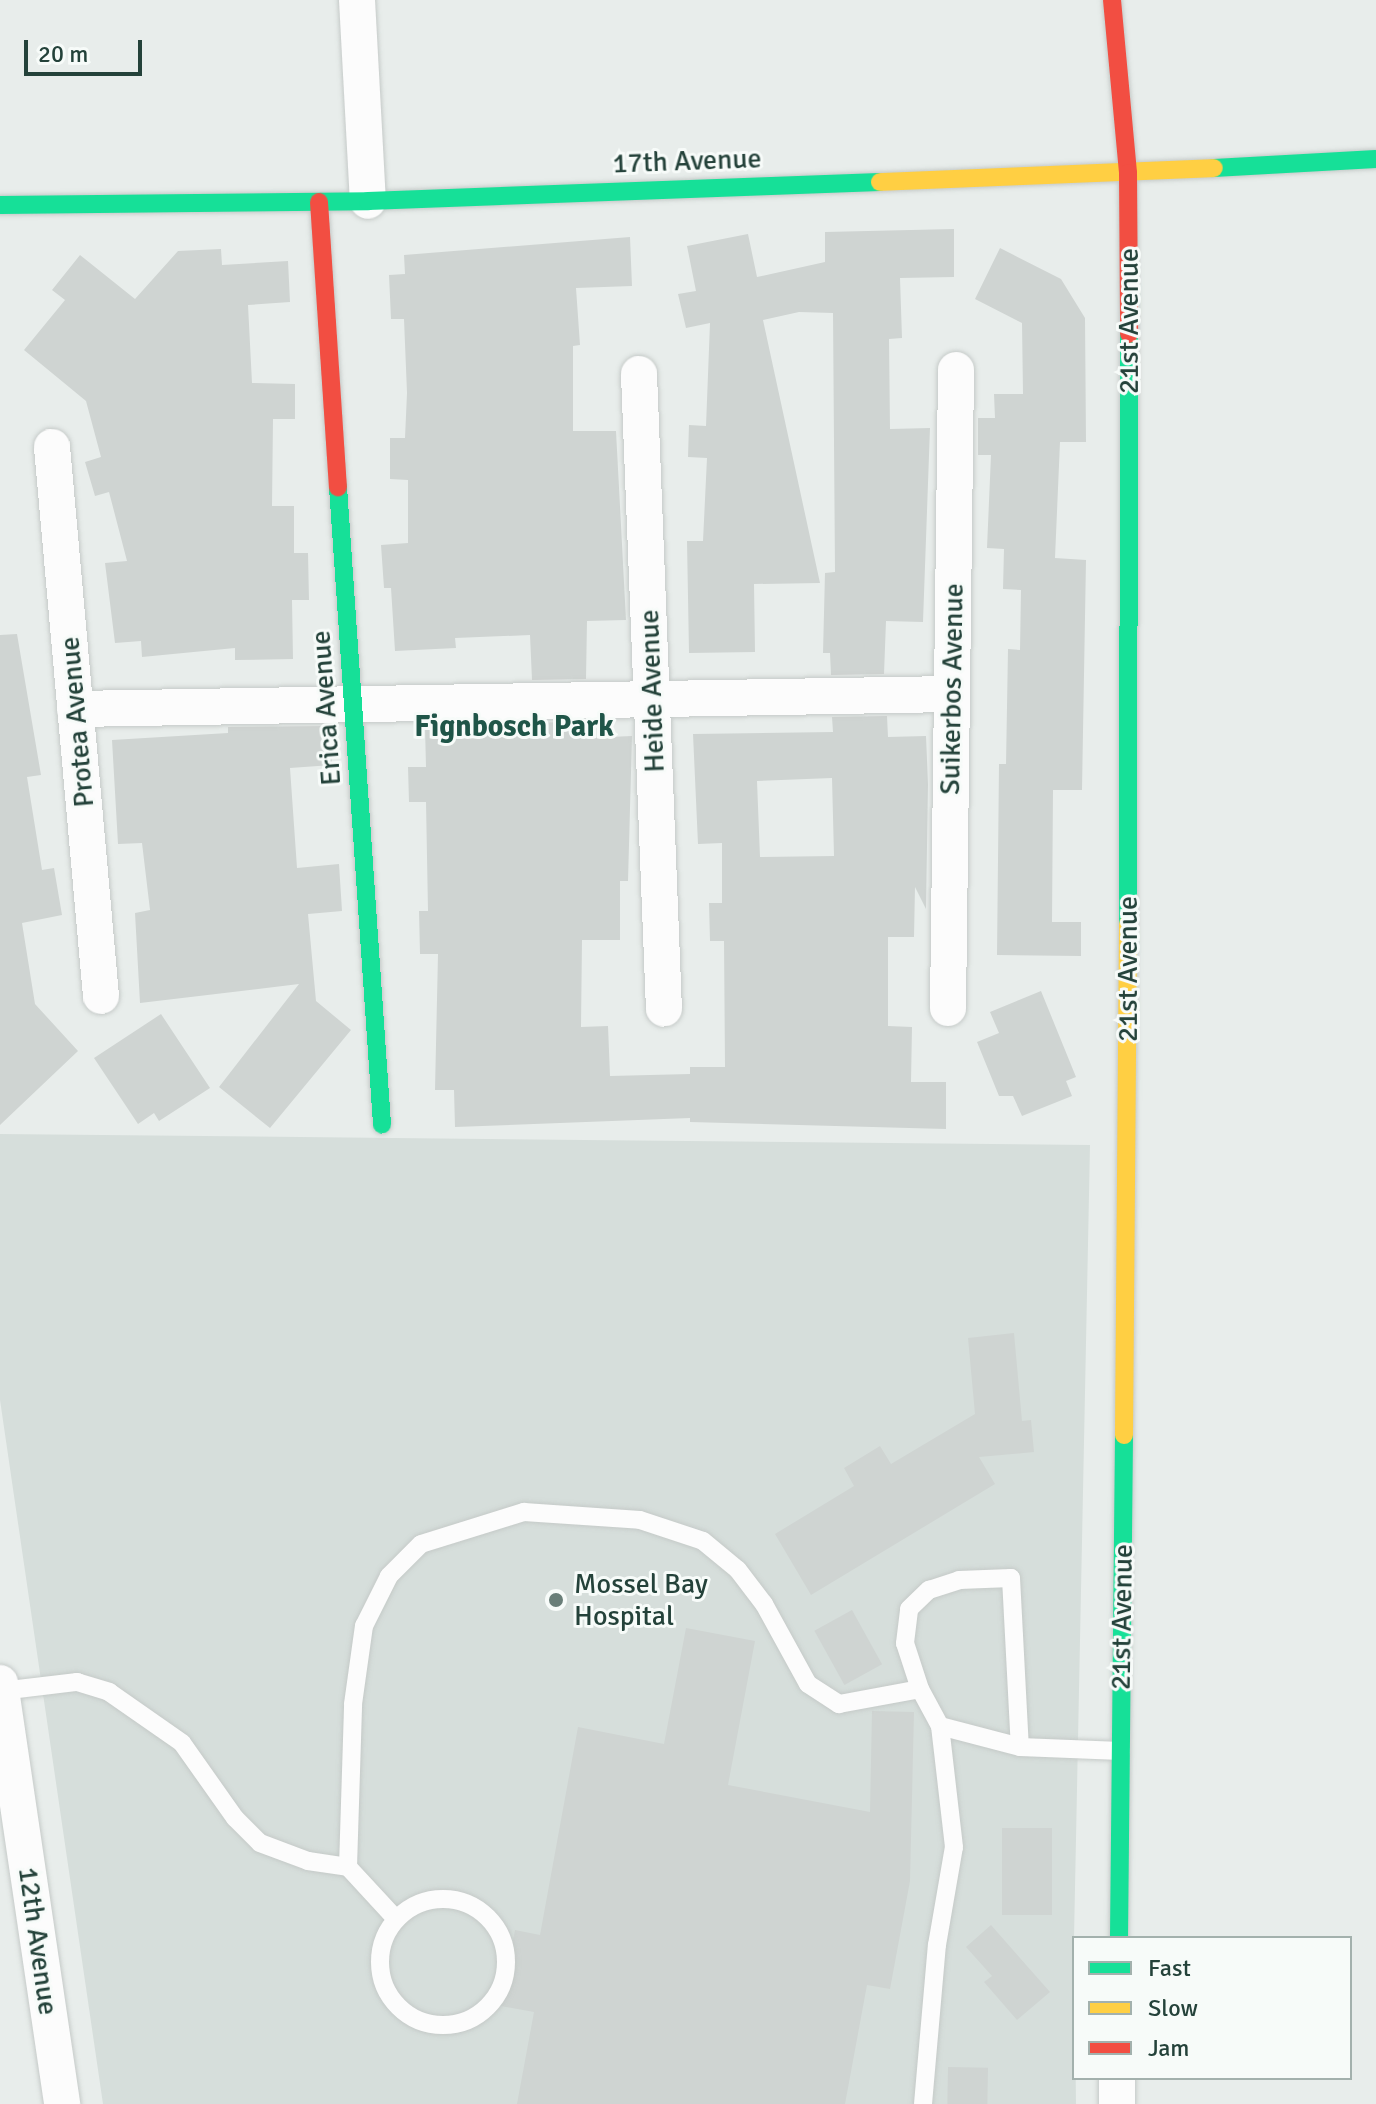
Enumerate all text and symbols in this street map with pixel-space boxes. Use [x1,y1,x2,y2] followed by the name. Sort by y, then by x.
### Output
[28,24,146,74] scale bar
[38,39,88,69] text: 20 m
[612,142,762,180] street label: 17th Avenue
[1112,248,1146,394] street label: 21st Avenue
[933,583,971,795] street label: Suikerbos Avenue
[632,609,672,773] street label: Heide Avenue
[304,629,348,787] street label: Erica Avenue
[53,635,101,809] street label: Protea Avenue
[414,709,614,745] district label: Fignbosch Park
[1111,896,1145,1042] street label: 21st Avenue
[1104,1544,1140,1690] street label: 21st Avenue
[574,1567,708,1633] place label: Mossel Bay Hospital
[545,1589,567,1611] marker: Mossel Bay Hospital
[11,1865,65,2017] street label: 12th Avenue
[1072,1936,1352,2080] legend
[1148,1953,1191,1983] text: Fast
[1148,1993,1198,2023] text: Slow
[1148,2033,1189,2063] text: Jam

